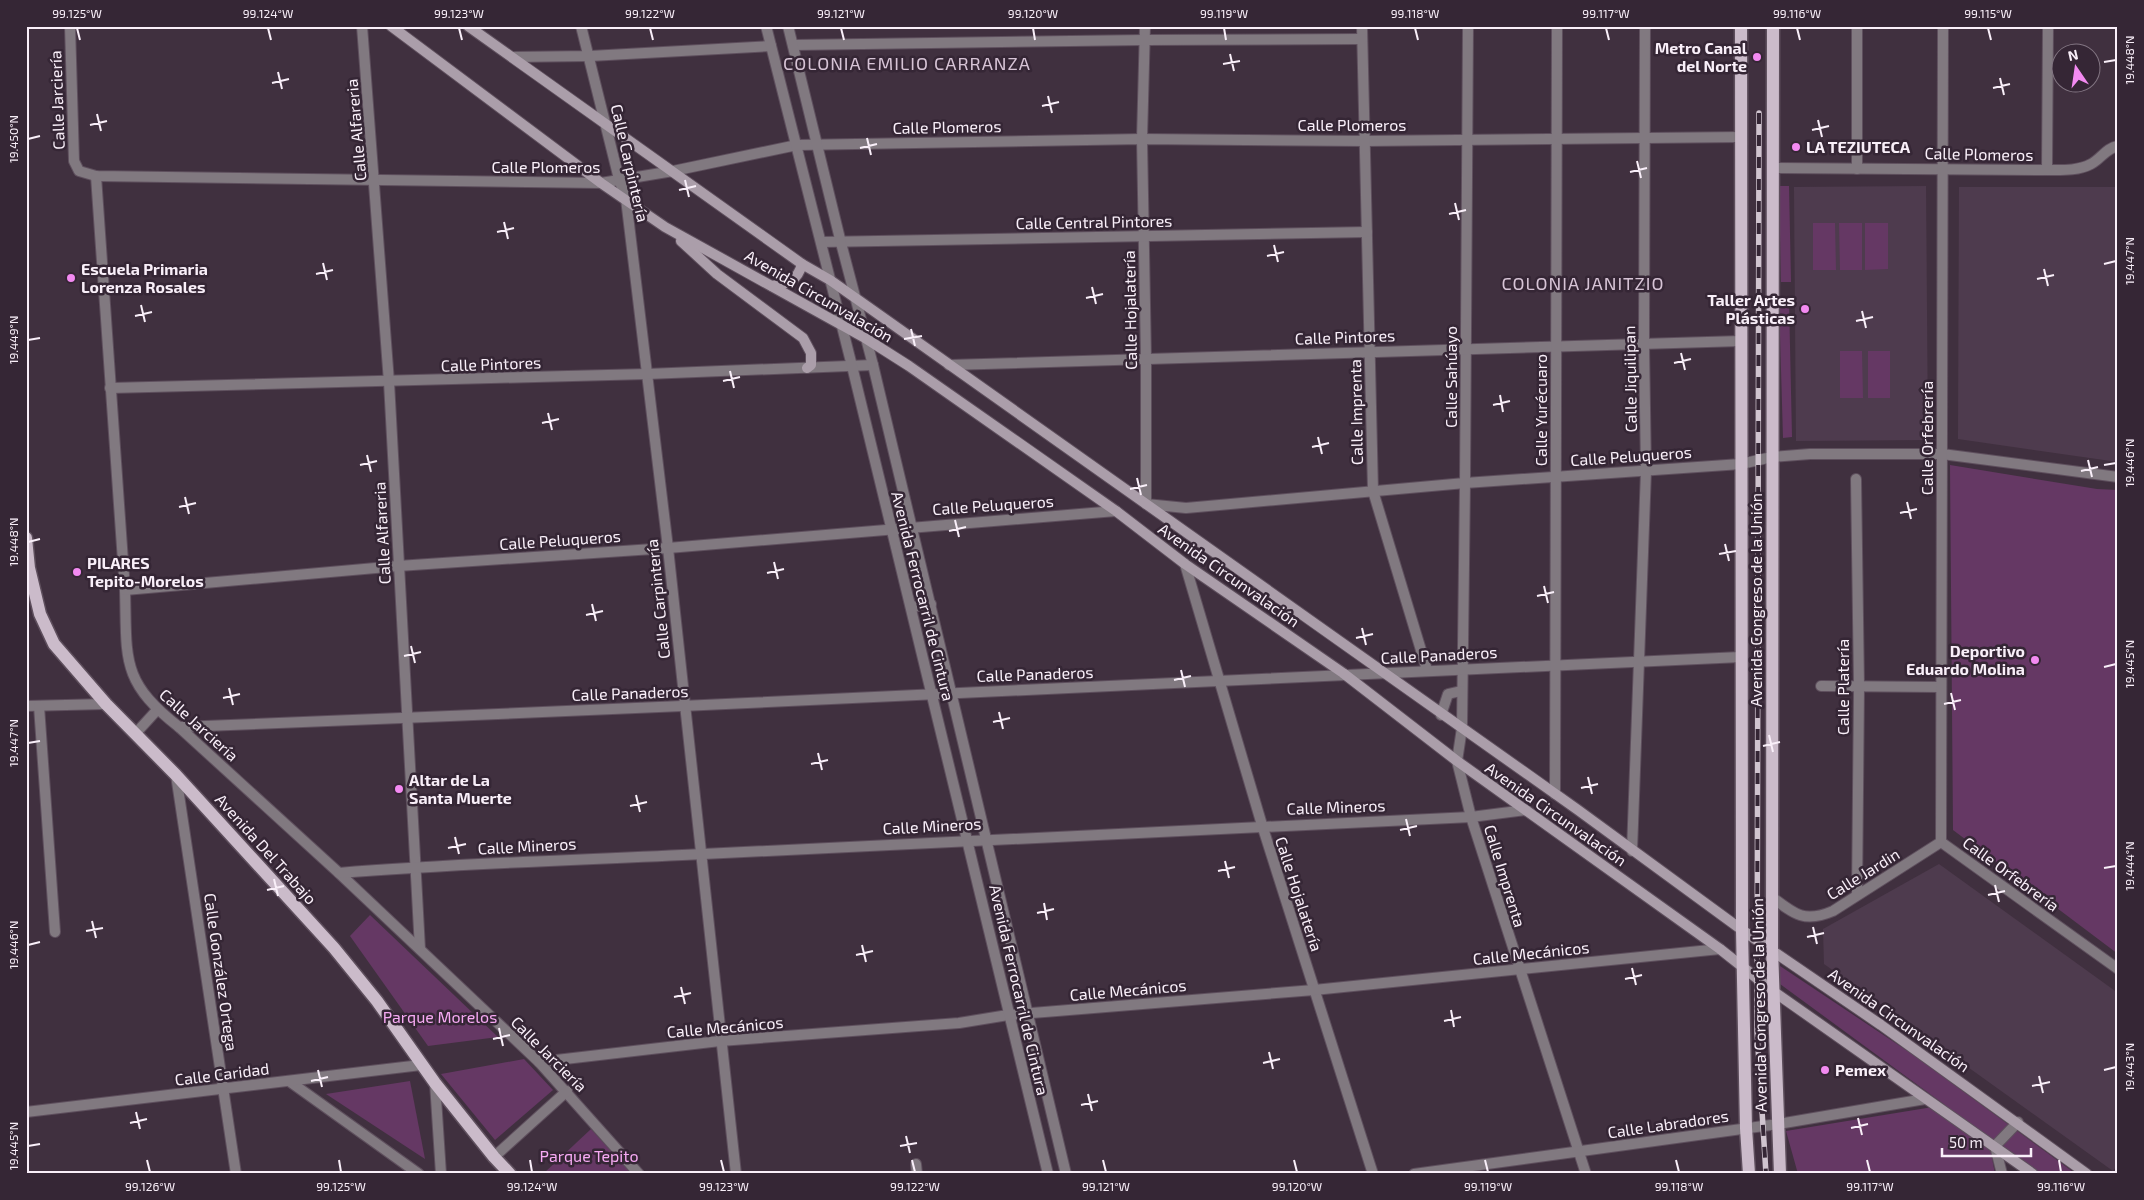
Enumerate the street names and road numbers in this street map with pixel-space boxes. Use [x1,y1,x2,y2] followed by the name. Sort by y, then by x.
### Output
[45,50,68,150] street label: Calle Jarciería
[342,78,369,182] street label: Calle Alfareria
[608,102,653,224] street label: Calle Carpintería
[1298,115,1406,134] street label: Calle Plomeros
[892,116,1002,137] street label: Calle Plomeros
[1924,143,2034,164] street label: Calle Plomeros
[492,157,600,176] street label: Calle Plomeros
[1016,211,1172,232] street label: Calle Central Pintores
[742,245,897,346] street label: Avenida Circunvalación
[1119,250,1141,370] street label: Calle Hojalatería
[1294,325,1395,348] street label: Calle Pintores
[1619,325,1640,433] street label: Calle Jiquilipan
[1441,326,1460,428] street label: Calle Sahúayo
[440,352,541,375] street label: Calle Pintores
[1531,354,1550,466] street label: Calle Yurécuaro
[1345,359,1366,465] street label: Calle Imprenta
[1917,381,1936,495] street label: Calle Orfebrería
[1570,442,1692,469] street label: Calle Peluqueros
[369,481,394,585] street label: Calle Alfareria
[888,489,959,703] street label: Avenida Ferrocarril de Cintura
[932,491,1054,518] street label: Calle Peluqueros
[1746,493,1765,707] street label: Avenida Congreso de la Unión
[1155,519,1303,631] street label: Avenida Circunvalación
[499,526,621,553] street label: Calle Peluqueros
[642,538,673,660] street label: Calle Carpintería
[1833,639,1852,735] street label: Calle Platería
[1380,642,1498,667] street label: Calle Panaderos
[976,662,1094,685] street label: Calle Panaderos
[571,681,689,704] street label: Calle Panaderos
[156,684,243,765] street label: Calle Jarciería
[1482,758,1630,870] street label: Avenida Circunvalación
[211,789,321,909] street label: Avenida Del Trabajo
[1286,795,1386,818] street label: Calle Mineros
[882,813,982,838] street label: Calle Mineros
[1481,822,1530,929] street label: Calle Imprenta
[1959,832,2063,915] street label: Calle Orfebrería
[477,833,577,858] street label: Calle Mineros
[1271,834,1327,954] street label: Calle Hojalatería
[1823,844,1903,903] street label: Calle Jardin
[986,883,1053,1097] street label: Avenida Ferrocarril de Cintura
[201,892,242,1052] street label: Calle González Ortega
[1747,898,1770,1112] street label: Avenida Congreso de la Unión
[1472,937,1590,968] street label: Calle Mecánicos
[1825,964,1973,1076] street label: Avenida Circunvalación
[1069,975,1187,1004] street label: Calle Mecánicos
[508,1012,591,1095] street label: Calle Jarciería
[666,1012,784,1041] street label: Calle Mecánicos
[174,1058,270,1089] street label: Calle Caridad
[1606,1106,1730,1141] street label: Calle Labradores

